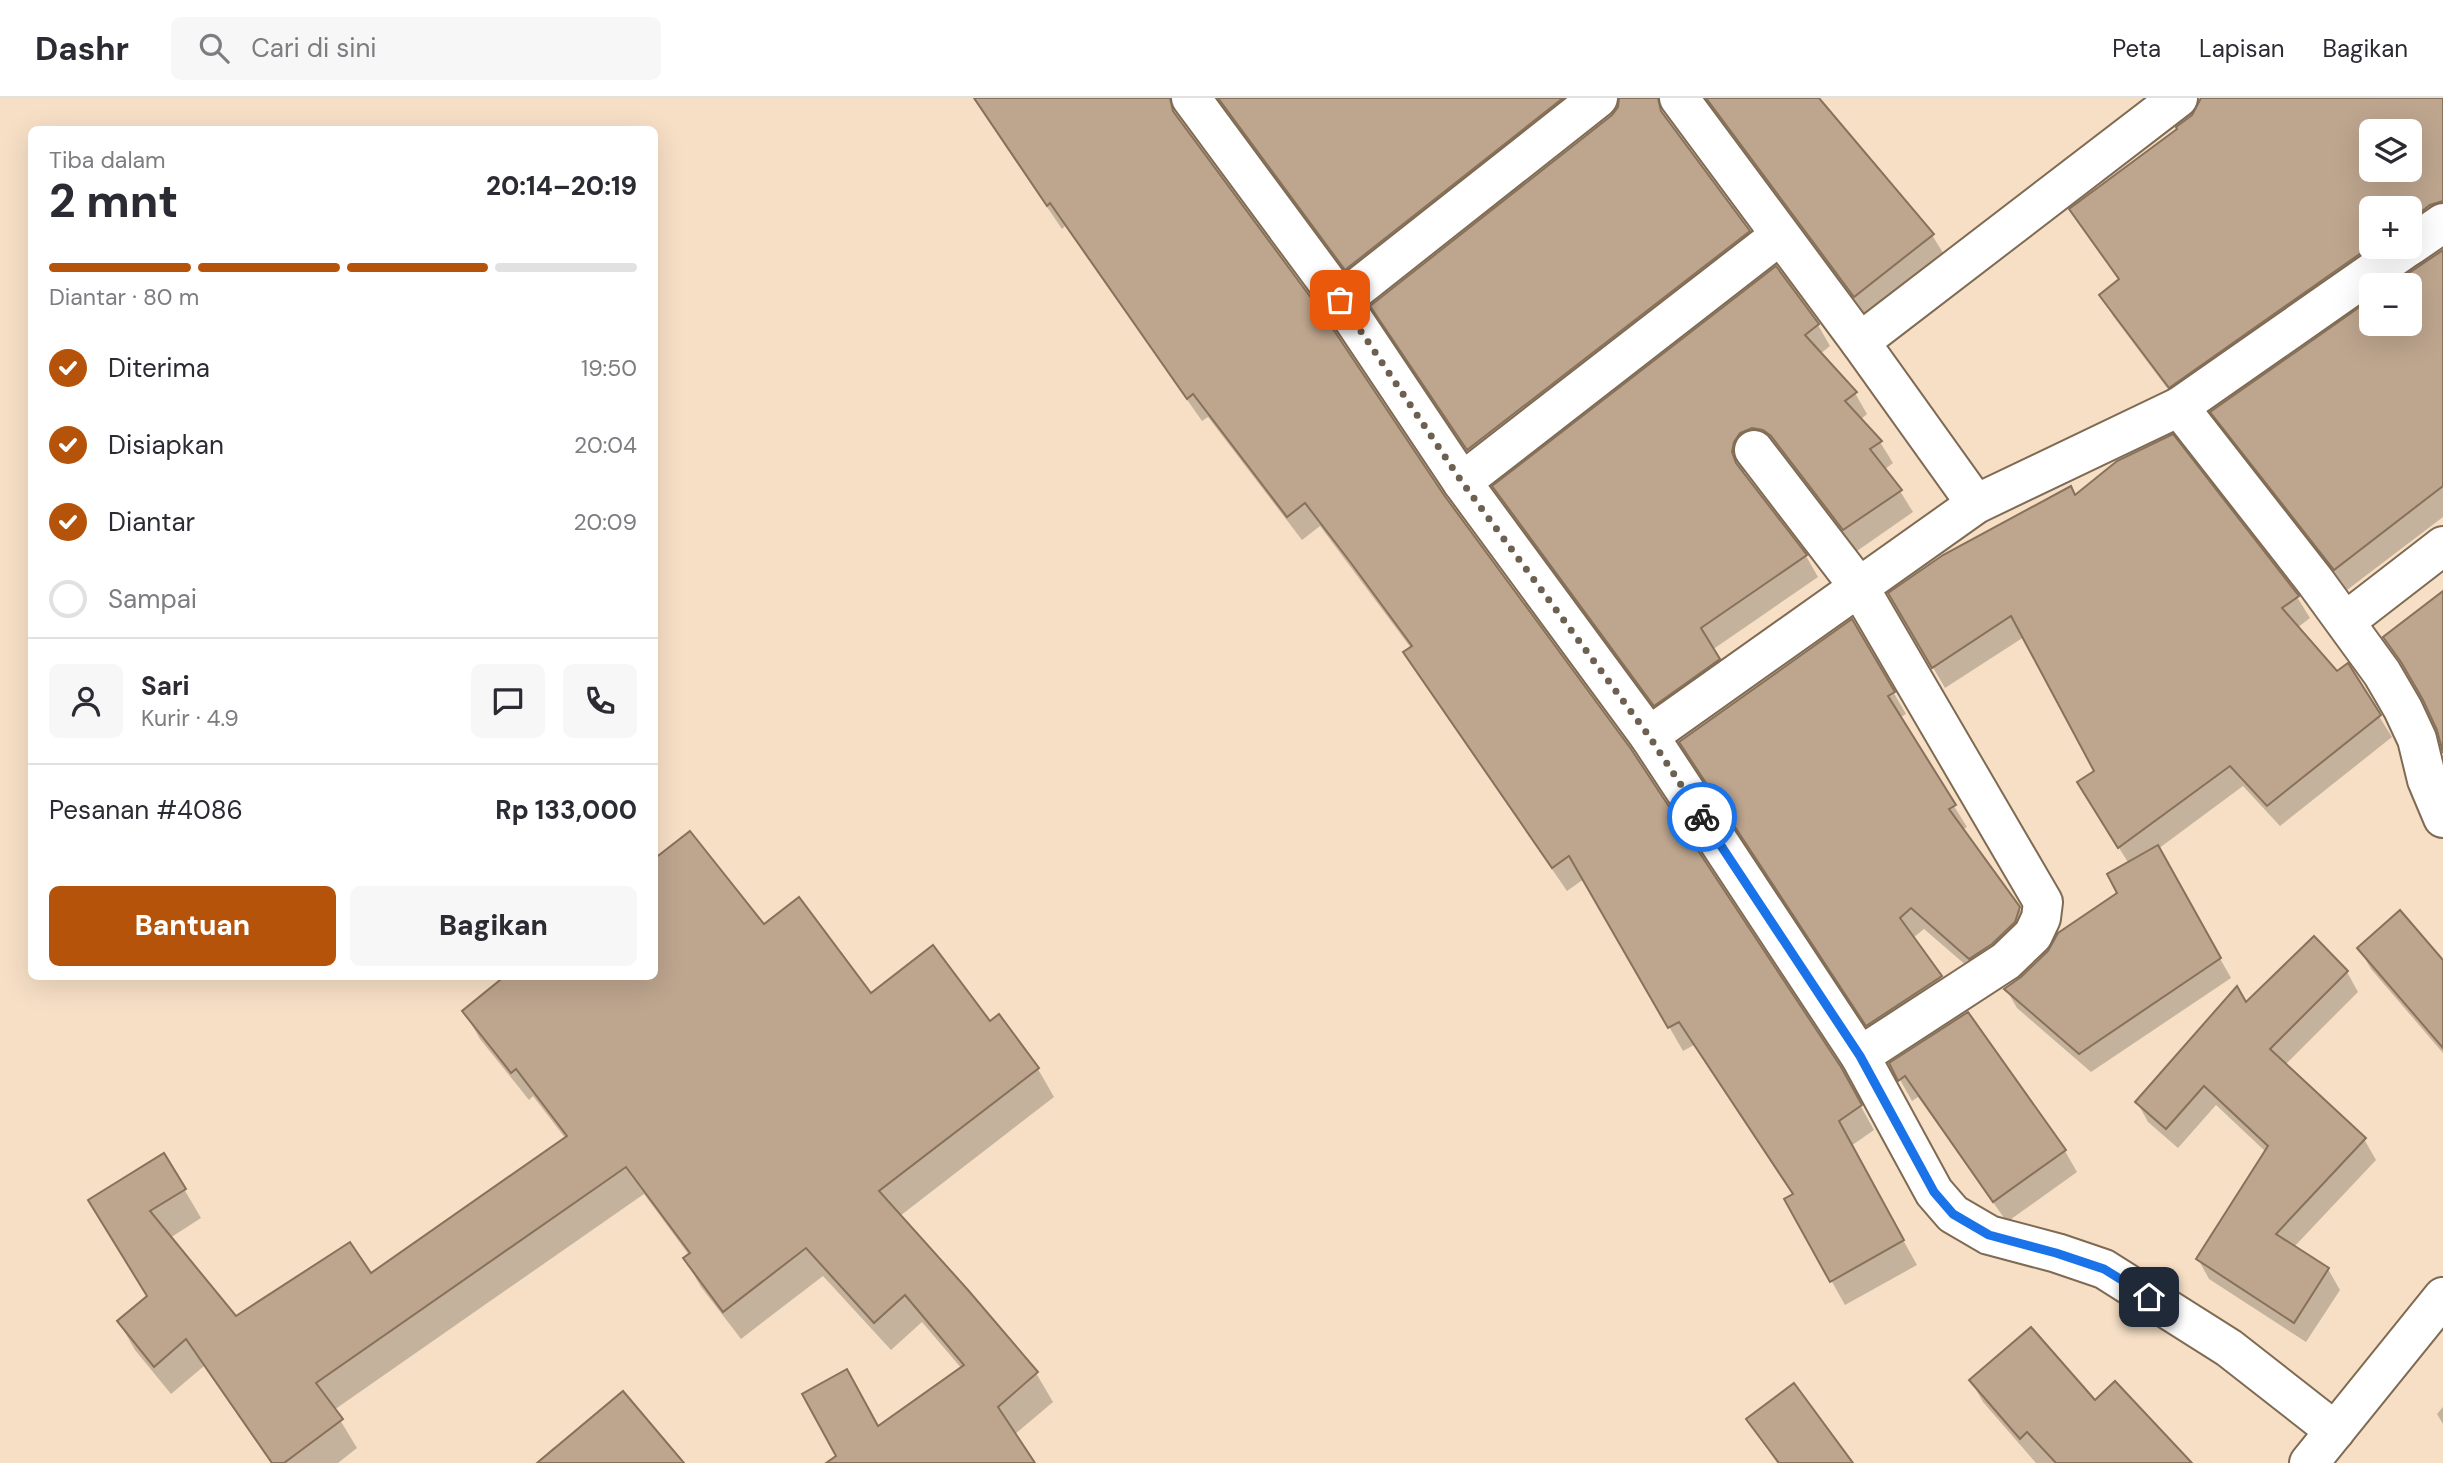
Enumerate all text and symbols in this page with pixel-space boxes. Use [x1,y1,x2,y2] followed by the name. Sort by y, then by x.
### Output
[171,17,661,80] search box
[35,27,129,70] text: Dashr
[195,29,233,67] icon: search
[251,31,377,65] text: Cari di sini
[2112,33,2161,64] text: Peta
[2199,33,2284,64] text: Lapisan
[2322,33,2408,64] text: Bagikan
[2359,119,2422,336] map controls
[2359,119,2422,182] button: layers
[49,145,166,175] text: Tiba dalam
[486,169,637,203] text: 20:14–20:19
[49,171,178,231] text: 2 mnt
[2359,196,2422,259] button: +
[1310,270,1370,330] pin
[2359,273,2422,336] button: −
[1321,281,1359,319] icon: bag
[49,282,199,312] text: Diantar · 80 m
[49,349,87,387] icon: check
[108,351,210,385] text: Diterima
[581,353,637,383] text: 19:50
[49,426,87,464] icon: check
[108,428,224,462] text: Disiapkan
[574,430,637,460] text: 20:04
[49,503,87,541] icon: check
[108,505,195,539] text: Diantar
[573,507,637,537] text: 20:09
[108,582,197,616] text: Sampai
[49,664,123,738] button: person
[471,664,545,738] button: chat
[563,664,637,738] button: phone
[141,669,190,703] text: Sari
[141,703,239,733] text: Kurir · 4.9
[1667,782,1737,852] courier
[49,793,243,827] text: Pesanan #4086
[495,793,637,827] text: Rp 133,000
[1683,798,1721,836] icon: bike
[49,886,336,966] button: Bantuan
[350,886,637,966] button: Bagikan
[2119,1267,2179,1327] pin
[2130,1278,2168,1316] icon: home

